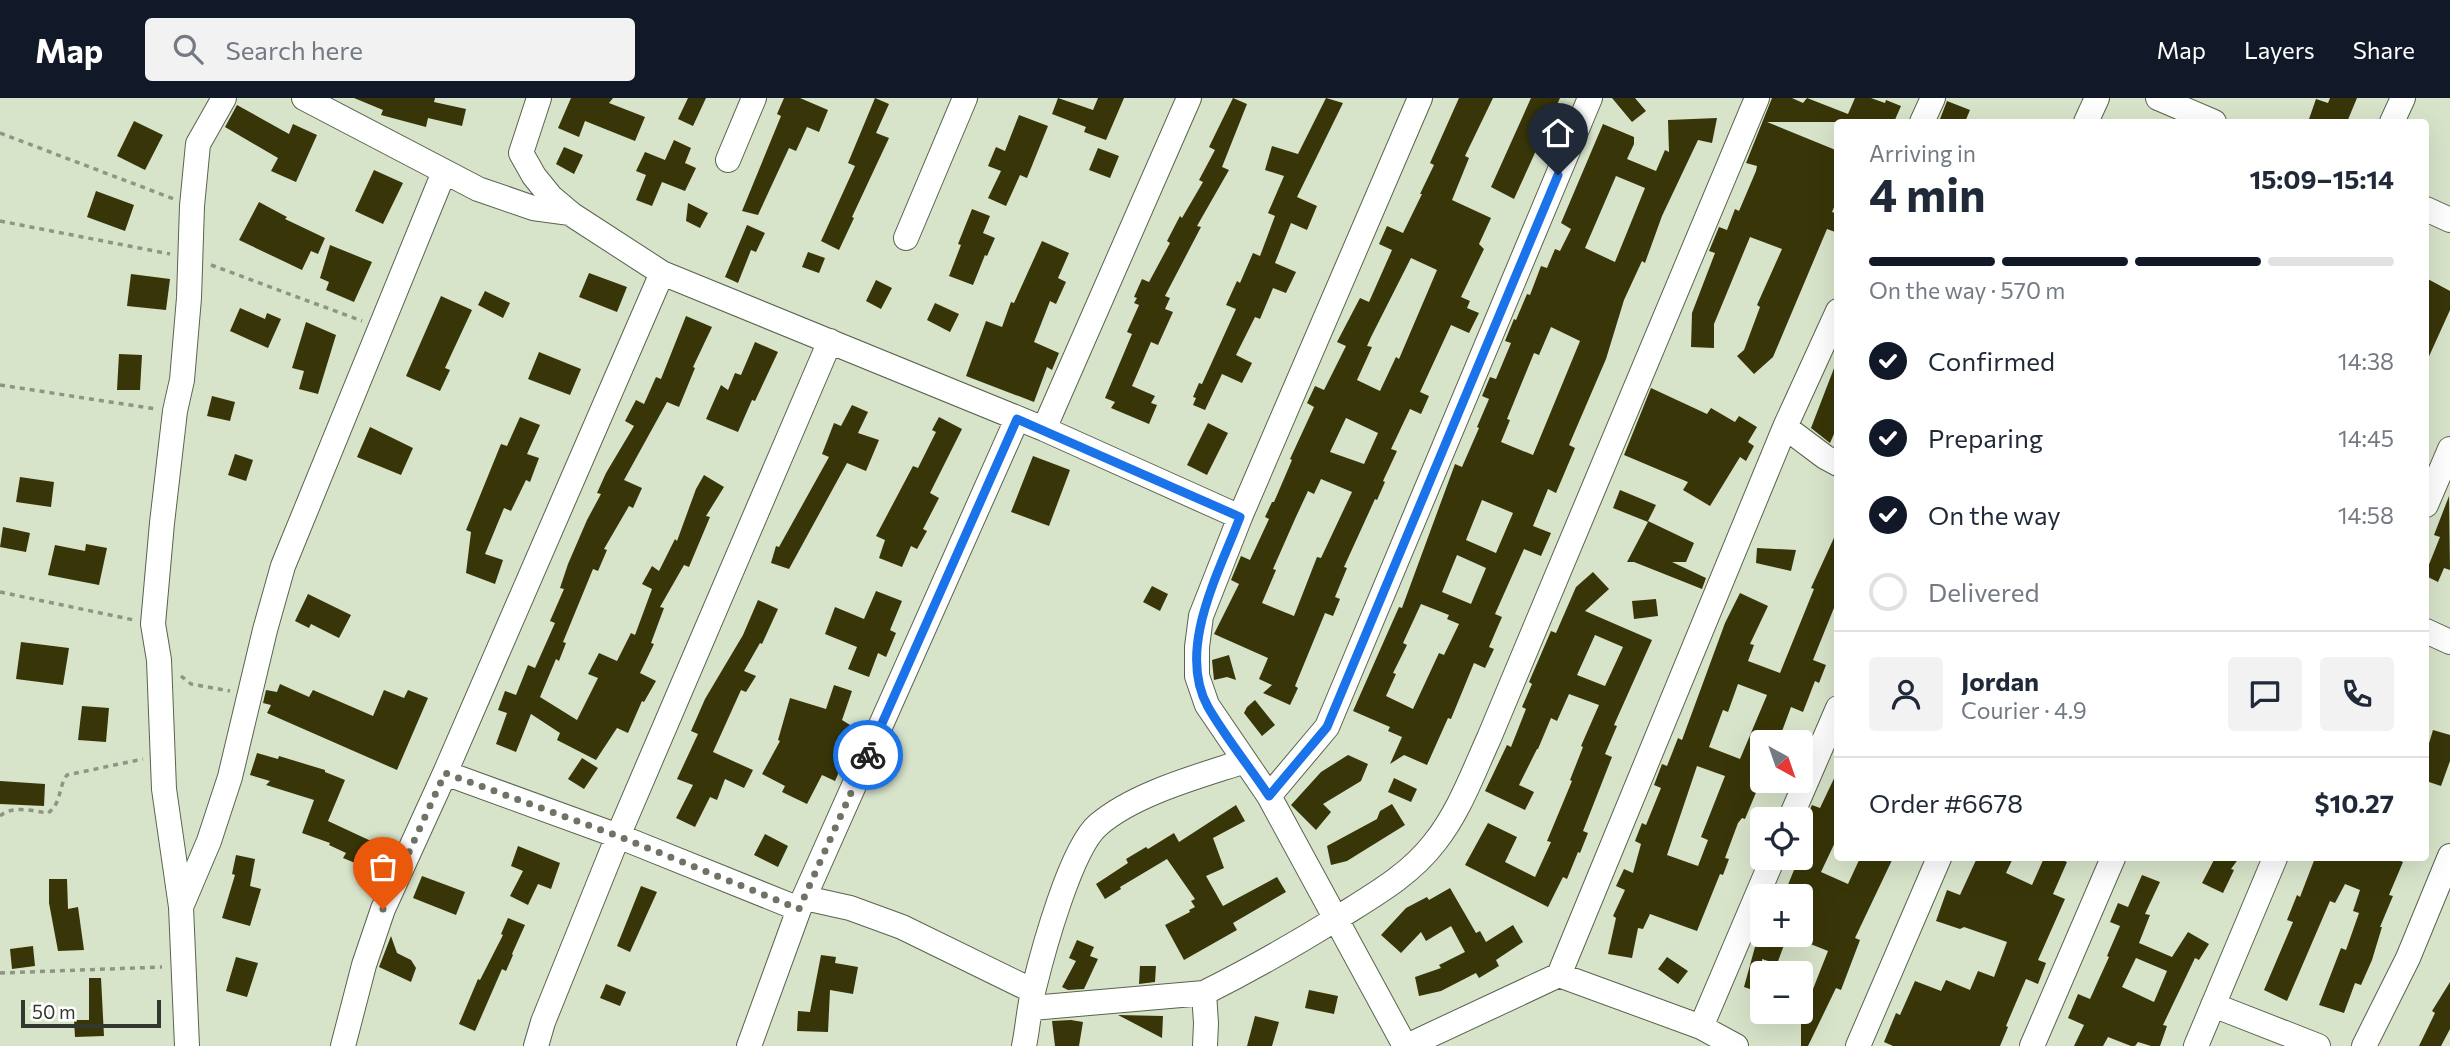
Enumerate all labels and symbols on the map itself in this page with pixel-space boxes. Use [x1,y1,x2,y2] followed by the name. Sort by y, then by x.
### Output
[1528,103,1588,175] pin
[833,720,903,790] courier
[1750,730,1813,793] north arrow
[353,837,413,909] pin
[21,997,161,1029] scale bar

